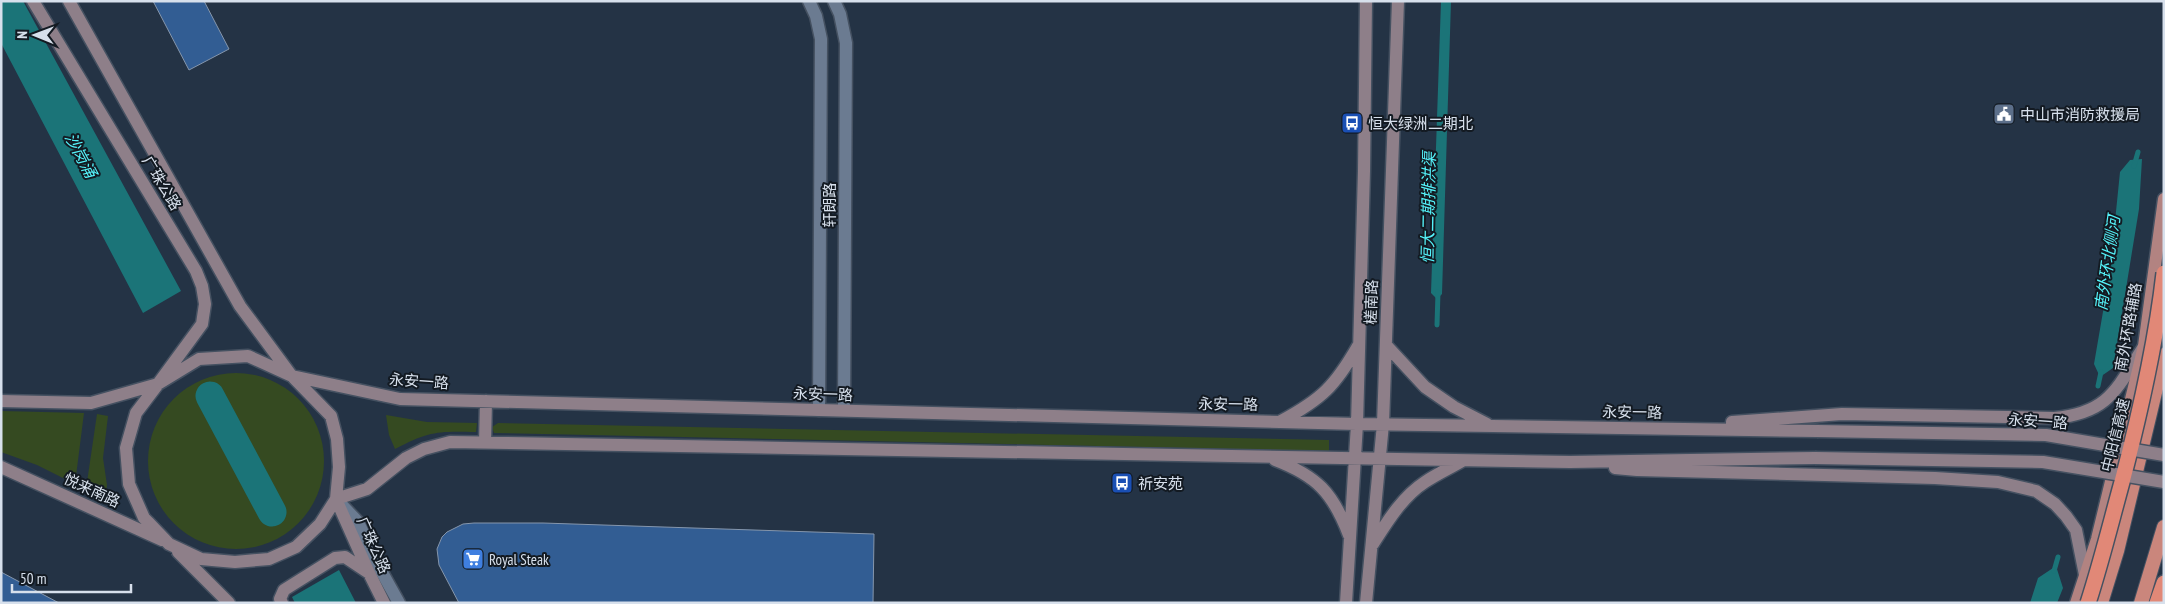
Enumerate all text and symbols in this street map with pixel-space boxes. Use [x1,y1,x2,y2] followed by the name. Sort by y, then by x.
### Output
[10,10,60,60] north arrow
[13,31,31,39] text: N
[1992,102,2016,126] public building icon: 中山市消防救援局
[2020,105,2140,124] place label: 中山市消防救援局
[1340,111,1364,135] bus stop icon: 恒大绿洲二期北
[1368,114,1473,133] place label: 恒大绿洲二期北
[61,129,102,183] water label: 沙岗涌
[1417,150,1439,264] water label: 恒大二期排洪渠
[138,152,186,214] street label: 广珠公路
[820,182,839,228] street label: 轩朗路
[2090,211,2124,312] water label: 南外环北侧河
[1361,279,1381,325] street label: 槎南路
[2111,281,2145,373] street label: 南外环路辅路
[388,369,450,393] street label: 永安一路
[793,383,853,405] street label: 永安一路
[1198,394,1258,414] street label: 永安一路
[2097,396,2133,474] street label: 中阳信高速
[1602,402,1662,422] street label: 永安一路
[2007,409,2069,433] street label: 永安一路
[61,469,123,511] street label: 悦来南路
[1110,471,1134,495] bus stop icon: 祈安苑
[1138,474,1183,493] place label: 祈安苑
[353,514,395,576] street label: 广珠公路
[461,547,485,571] supermarket icon: Royal Steak
[489,550,549,569] place label: Royal Steak
[12,562,131,594] scale bar
[20,569,46,588] text: 50 m

